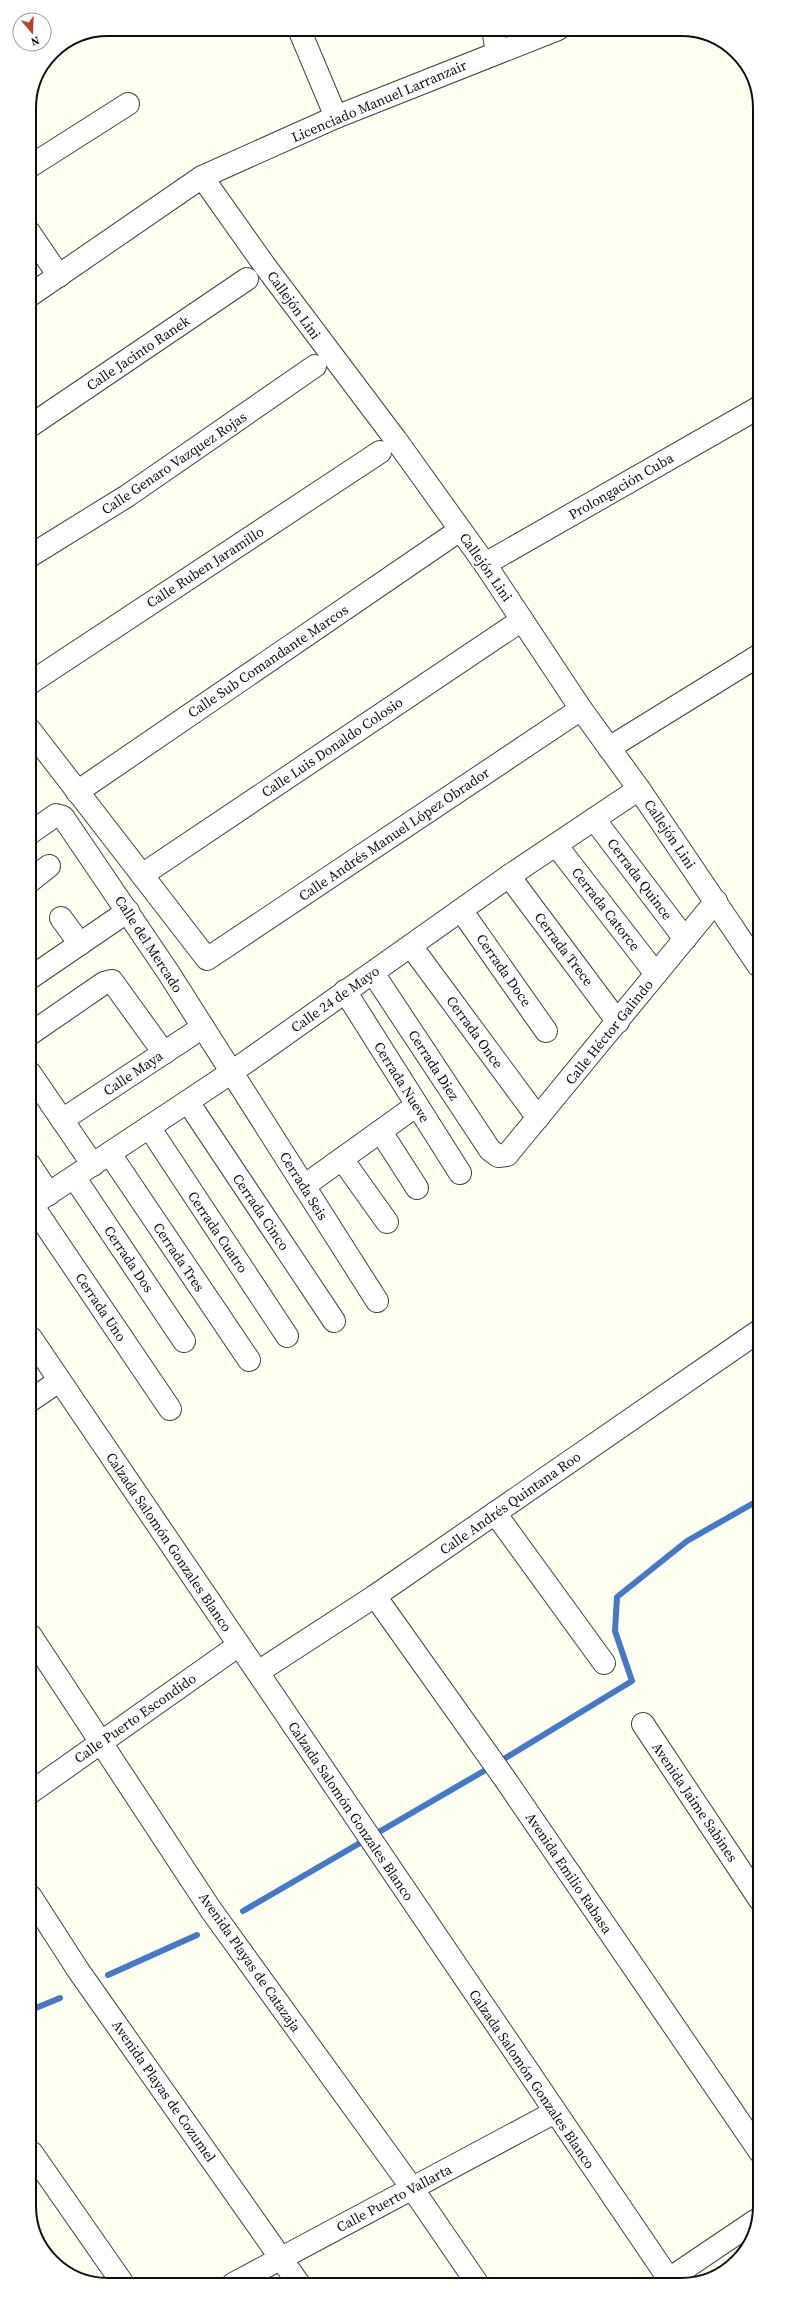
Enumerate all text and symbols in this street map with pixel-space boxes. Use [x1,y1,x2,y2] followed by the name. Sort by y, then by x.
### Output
[12,12,52,52] north arrow
[29,33,41,49] text: N
[288,55,470,147] street label: Licenciado Manuel Larranzair
[262,267,326,343] street label: Callejón Lini
[82,311,194,395] street label: Calle Jacinto Ranek
[97,407,251,519] street label: Calle Genaro Vazquez Rojas
[565,447,678,524] street label: Prolongación Cuba
[142,521,268,613] street label: Calle Ruben Jaramillo
[455,529,517,605] street label: Callejón Lini
[184,600,352,722] street label: Calle Sub Comandante Marcos
[257,692,407,802] street label: Calle Luis Donaldo Colosio
[295,762,493,906] street label: Calle Andrés Manuel López Obrador
[639,795,701,873] street label: Callejón Lini
[603,834,677,924] street label: Cerrada Quince
[567,863,645,955] street label: Cerrada Catorce
[110,892,188,997] street label: Calle del Mercado
[530,908,598,990] street label: Cerrada Trece
[472,930,536,1010] street label: Cerrada Doce
[287,961,384,1037] street label: Calle 24 de Mayo
[560,975,658,1089] street label: Calle Héctor Galindo
[442,992,508,1072] street label: Cerrada Once
[404,1026,465,1105] street label: Cerrada Diez
[369,1038,435,1126] street label: Cerrada Nueve
[99,1045,168,1100] street label: Calle Maya
[275,1148,333,1224] street label: Cerrada Seis
[228,1170,294,1255] street label: Cerrada Cinco
[183,1187,253,1277] street label: Cerrada Cuatro
[148,1218,210,1296] street label: Cerrada Tres
[99,1222,159,1296] street label: Cerrada Dos
[71,1269,132,1346] street label: Cerrada Uno
[435,1446,585,1559] street label: Calle Andrés Quintana Roo
[101,1448,237,1636] street label: Calzada Salomón Gonzales Blanco
[70,1668,200,1768] street label: Calle Puerto Escondido
[283,1717,419,1905] street label: Calzada Salomón Gonzales Blanco
[647,1738,743,1866] street label: Avenida Jaime Sabines
[521,1808,618,1938] street label: Avenida Emilio Rabasa
[194,1888,306,2037] street label: Avenida Playas de Catazaja
[464,1985,600,2173] street label: Calzada Salomón Gonzales Blanco
[107,2016,221,2166] street label: Avenida Playas de Cozumel
[333,2159,456,2237] street label: Calle Puerto Vallarta

